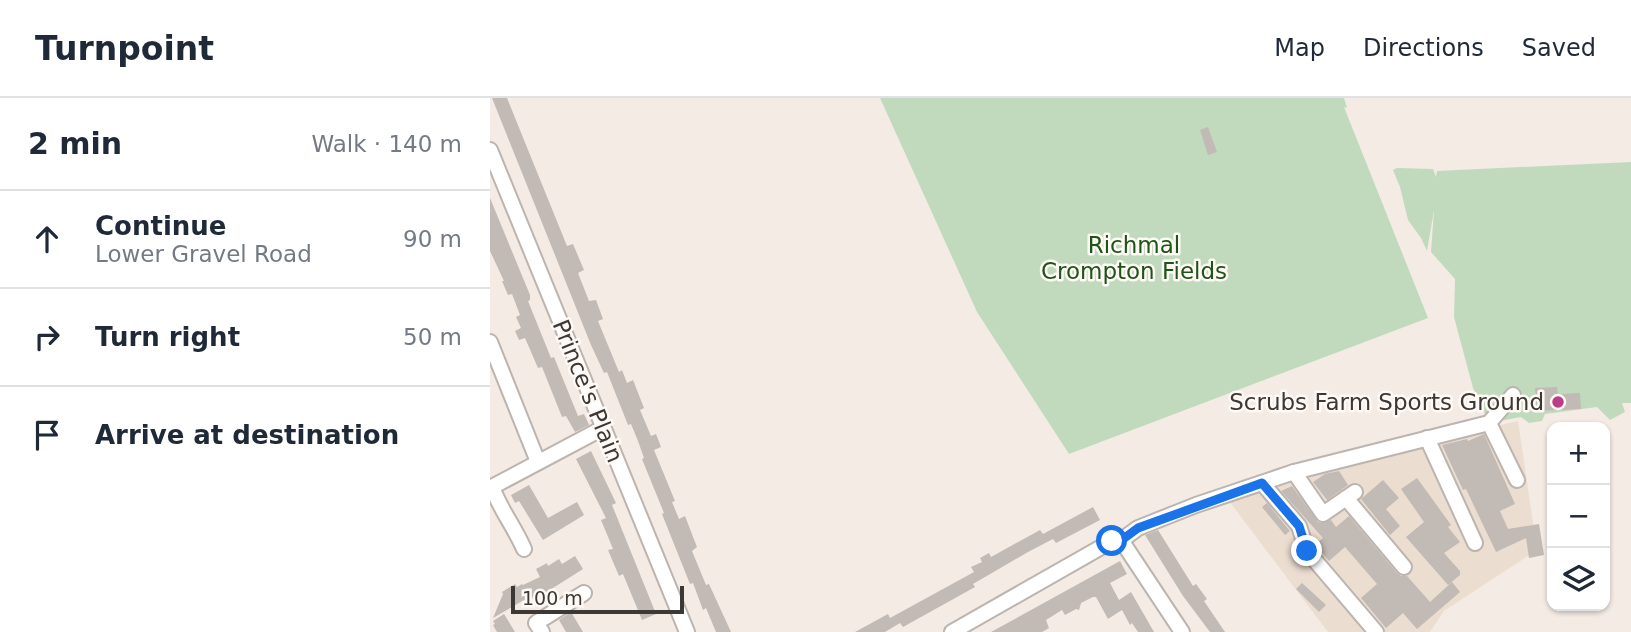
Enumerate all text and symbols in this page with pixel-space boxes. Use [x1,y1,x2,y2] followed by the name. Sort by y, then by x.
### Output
[35,29,214,68] text: Turnpoint
[1274,34,1325,62] text: Map
[1363,34,1484,62] text: Directions
[1522,34,1596,62] text: Saved
[28,126,122,161] text: 2 min
[311,131,462,157] text: Walk · 140 m
[95,211,226,241] text: Continue
[28,220,66,258] icon: ahead
[403,226,462,252] text: 90 m
[1041,232,1227,284] park label: Richmal Crompton Fields
[95,241,312,267] text: Lower Gravel Road
[548,316,628,466] street label: Prince's Plain
[28,318,66,356] icon: right
[95,322,240,352] text: Turn right
[403,324,462,350] text: 50 m
[1229,389,1544,415] place label: Scrubs Farm Sports Ground
[1550,394,1566,410] marker: Scrubs Farm Sports Ground
[28,416,66,454] icon: arrive
[95,420,399,450] text: Arrive at destination
[1547,422,1610,611] map controls
[1547,422,1610,485] button: +
[1547,485,1610,548] button: −
[1096,525,1127,556] route start
[1291,535,1322,566] route end
[1547,548,1610,611] button: layers
[511,583,684,615] scale bar
[522,587,583,609] text: 100 m

